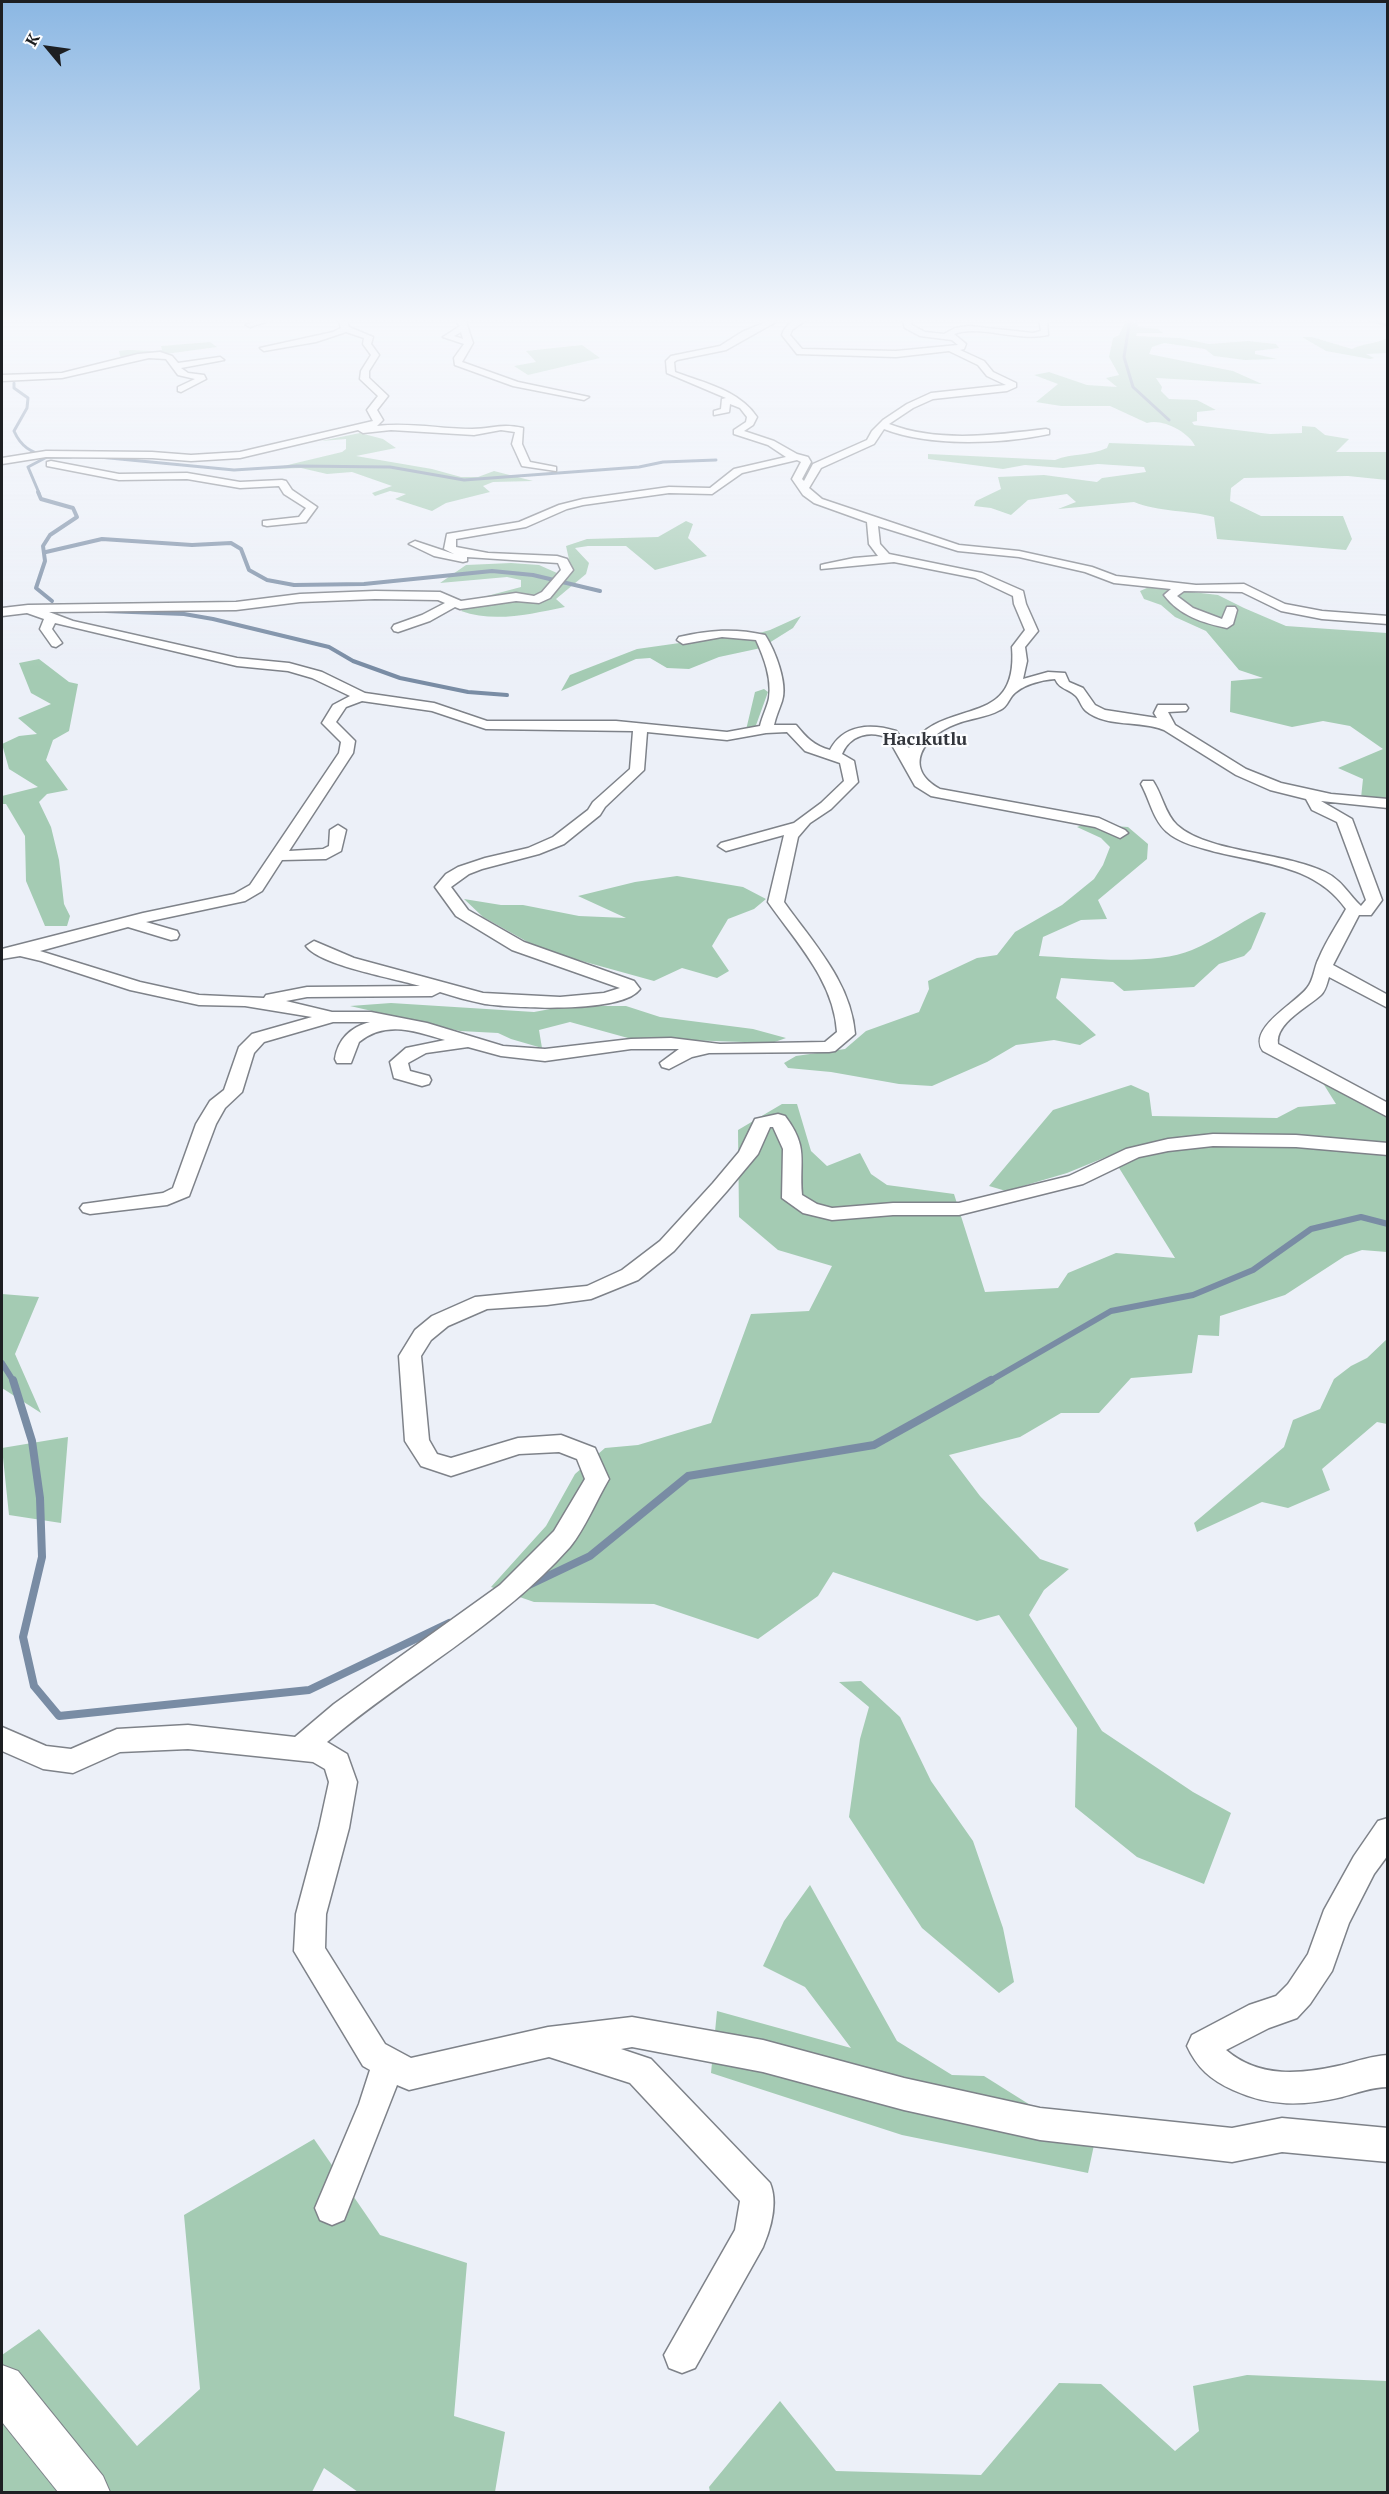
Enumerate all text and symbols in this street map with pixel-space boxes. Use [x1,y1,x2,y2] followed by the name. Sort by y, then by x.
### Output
[18,18,78,78] north arrow
[20,29,45,50] text: K
[883,729,967,751] district label: Hacıkutlu

